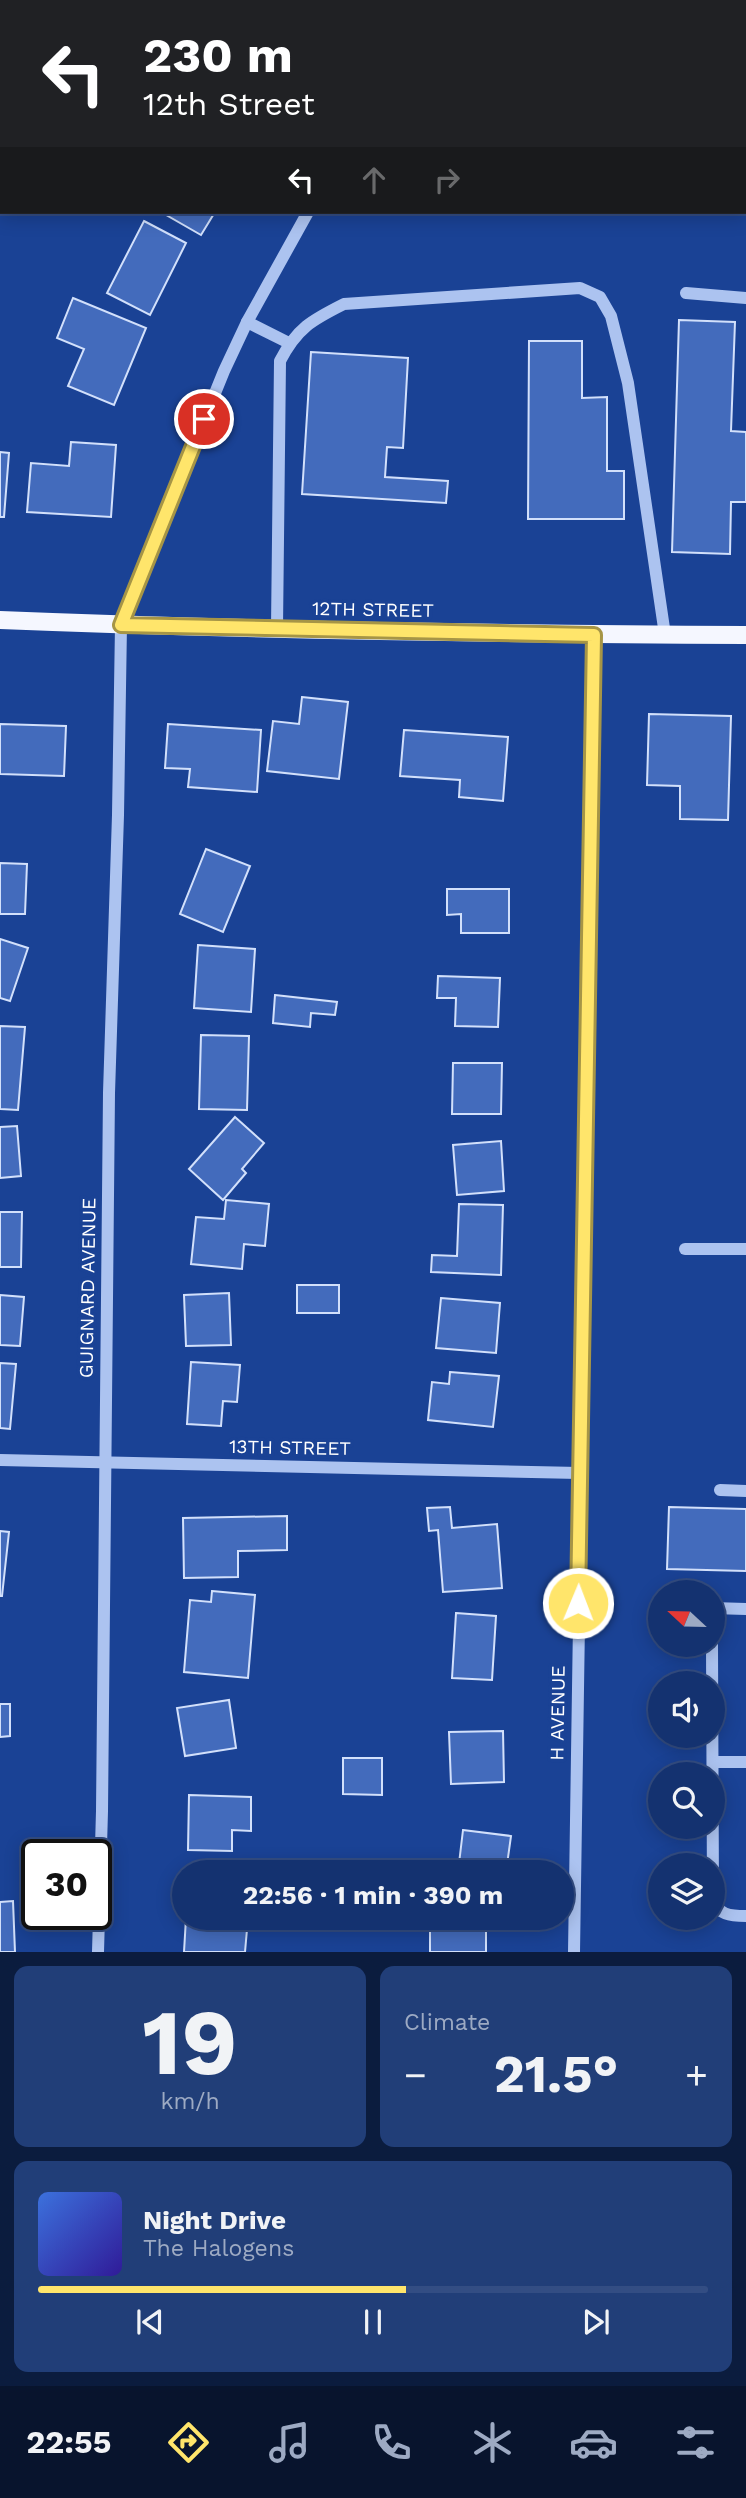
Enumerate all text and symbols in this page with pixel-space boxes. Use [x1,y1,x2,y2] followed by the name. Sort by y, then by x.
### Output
[143,26,293,84] text: 230 m
[28,28,119,119] icon: left
[143,85,315,123] text: 12th Street
[282,161,320,199] icon: left
[355,161,393,199] icon: ahead
[428,161,466,199] icon: right
[174,389,234,449] pin
[185,400,223,438] icon: arrive
[312,597,434,622] street label: 12TH STREET
[74,1198,101,1378] street label: GUIGNARD AVENUE
[229,1435,351,1460] street label: 13TH STREET
[541,1566,615,1640] position arrow
[648,1580,724,1657] north arrow
[648,1580,725,1930] map controls
[545,1665,570,1761] street label: H AVENUE
[648,1671,725,1748] button: sound
[648,1762,725,1839] button: search
[21,1839,112,1930] speed limit sign: 30
[648,1853,725,1930] button: layers
[243,1880,503,1910] text: 22:56 · 1 min · 390 m
[142,1989,238,2096] text: 19
[404,2009,490,2036] text: Climate
[494,2044,618,2105] text: 21.5°
[404,2053,427,2097] text: −
[685,2053,708,2097] text: +
[160,2088,220,2115] text: km/h
[143,2205,286,2235] text: Night Drive
[143,2235,294,2262] text: The Halogens
[131,2303,169,2341] icon: previous
[354,2303,392,2341] icon: pause
[577,2303,615,2341] icon: next
[164,2418,213,2467] icon: directions
[265,2418,314,2467] icon: music
[367,2418,416,2467] icon: phone
[468,2418,517,2467] icon: climate
[569,2418,618,2467] icon: car
[671,2418,720,2467] icon: filters
[26,2423,111,2461] text: 22:55

